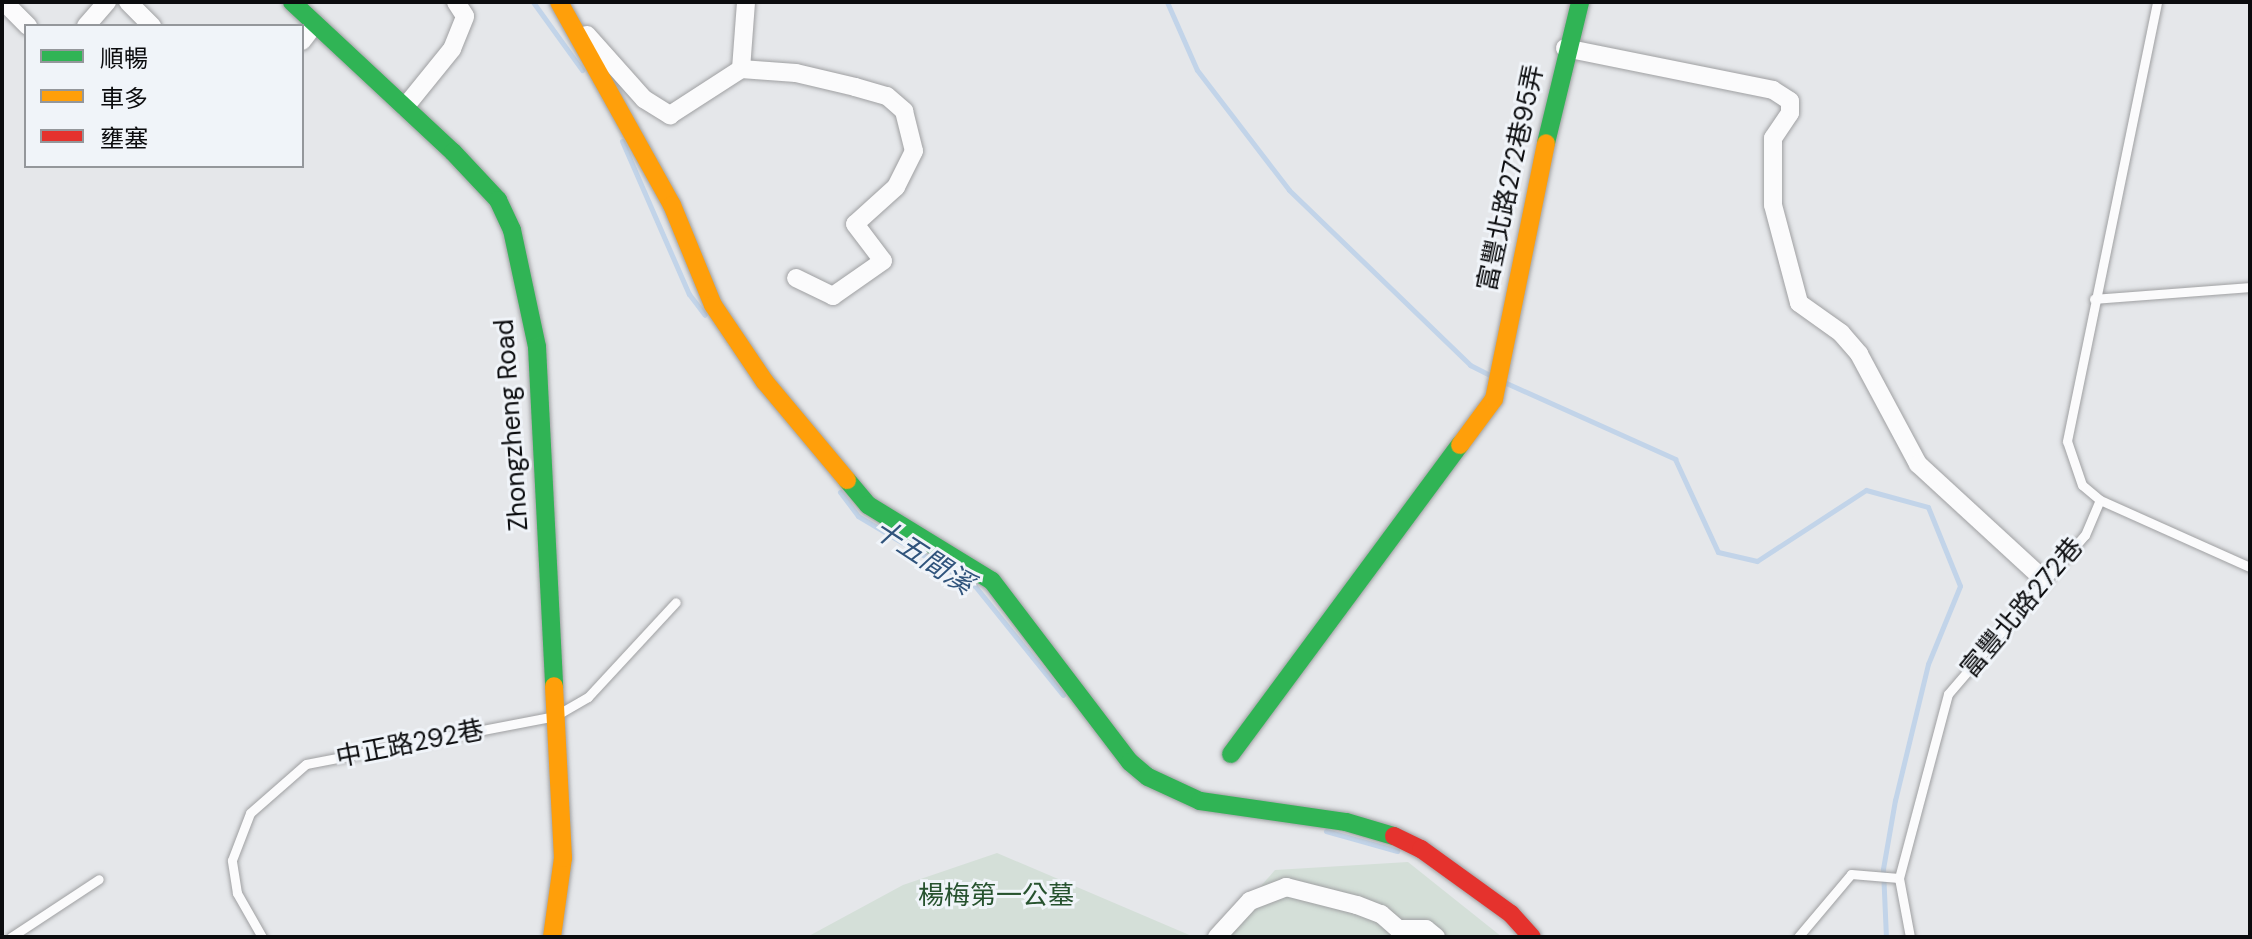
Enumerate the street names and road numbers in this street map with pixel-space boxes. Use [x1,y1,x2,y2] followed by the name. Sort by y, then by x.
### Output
[1472,62,1550,294] street label: 富豐北路272巷95弄
[489,318,535,532] street label: Zhongzheng Road
[1955,532,2089,684] street label: 富豐北路272巷
[334,714,486,774] street label: 中正路292巷

